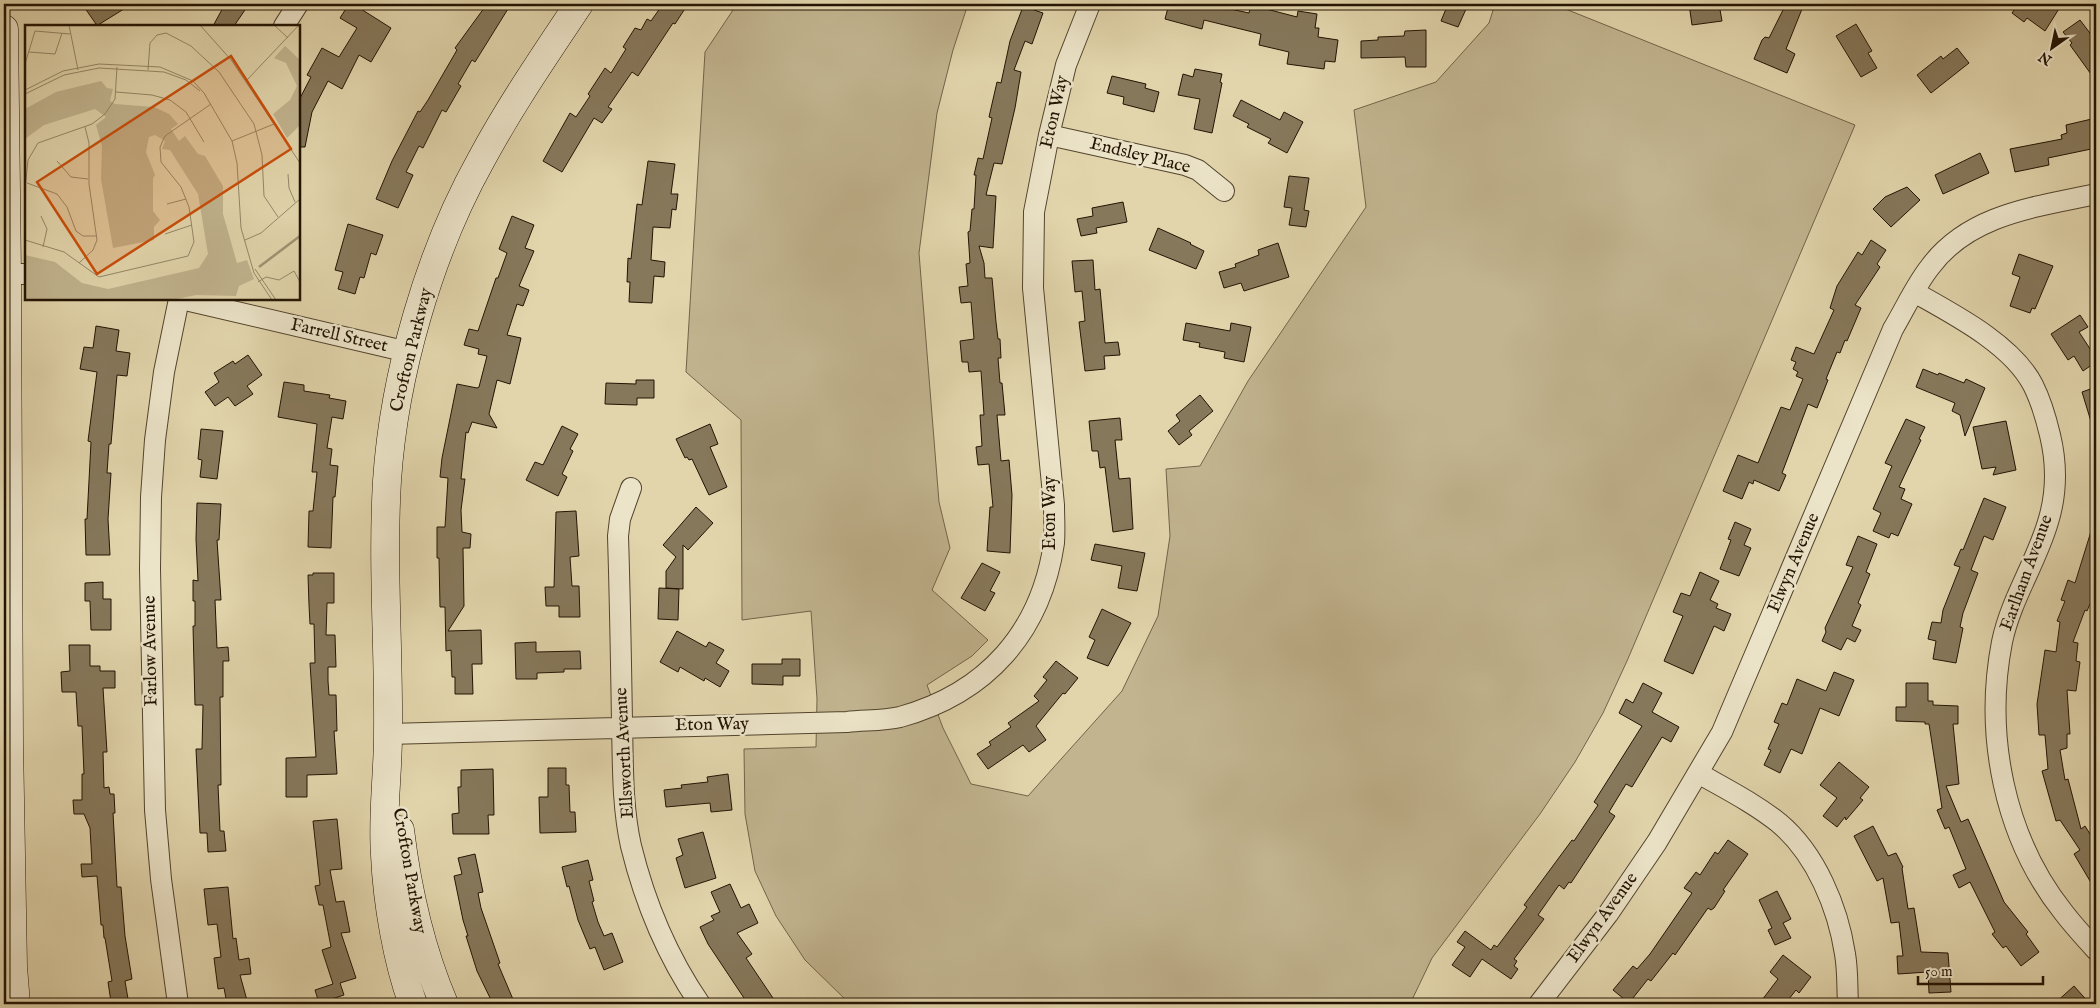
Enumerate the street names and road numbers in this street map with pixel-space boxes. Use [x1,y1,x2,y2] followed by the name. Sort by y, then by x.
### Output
[1035,73,1075,151] street label: Eton Way
[1087,132,1193,180] street label: Endsley Place
[385,285,439,415] street label: Crofton Parkway
[288,314,390,358] street label: Farrell Street
[1039,476,1062,550] street label: Eton Way
[1763,510,1825,616] street label: Elwyn Avenue
[1995,512,2059,634] street label: Earlham Avenue
[139,595,163,707] street label: Farlow Avenue
[610,687,640,819] street label: Ellsworth Avenue
[675,713,749,737] street label: Eton Way
[387,806,431,936] street label: Crofton Parkway
[1562,868,1644,968] street label: Elwyn Avenue

